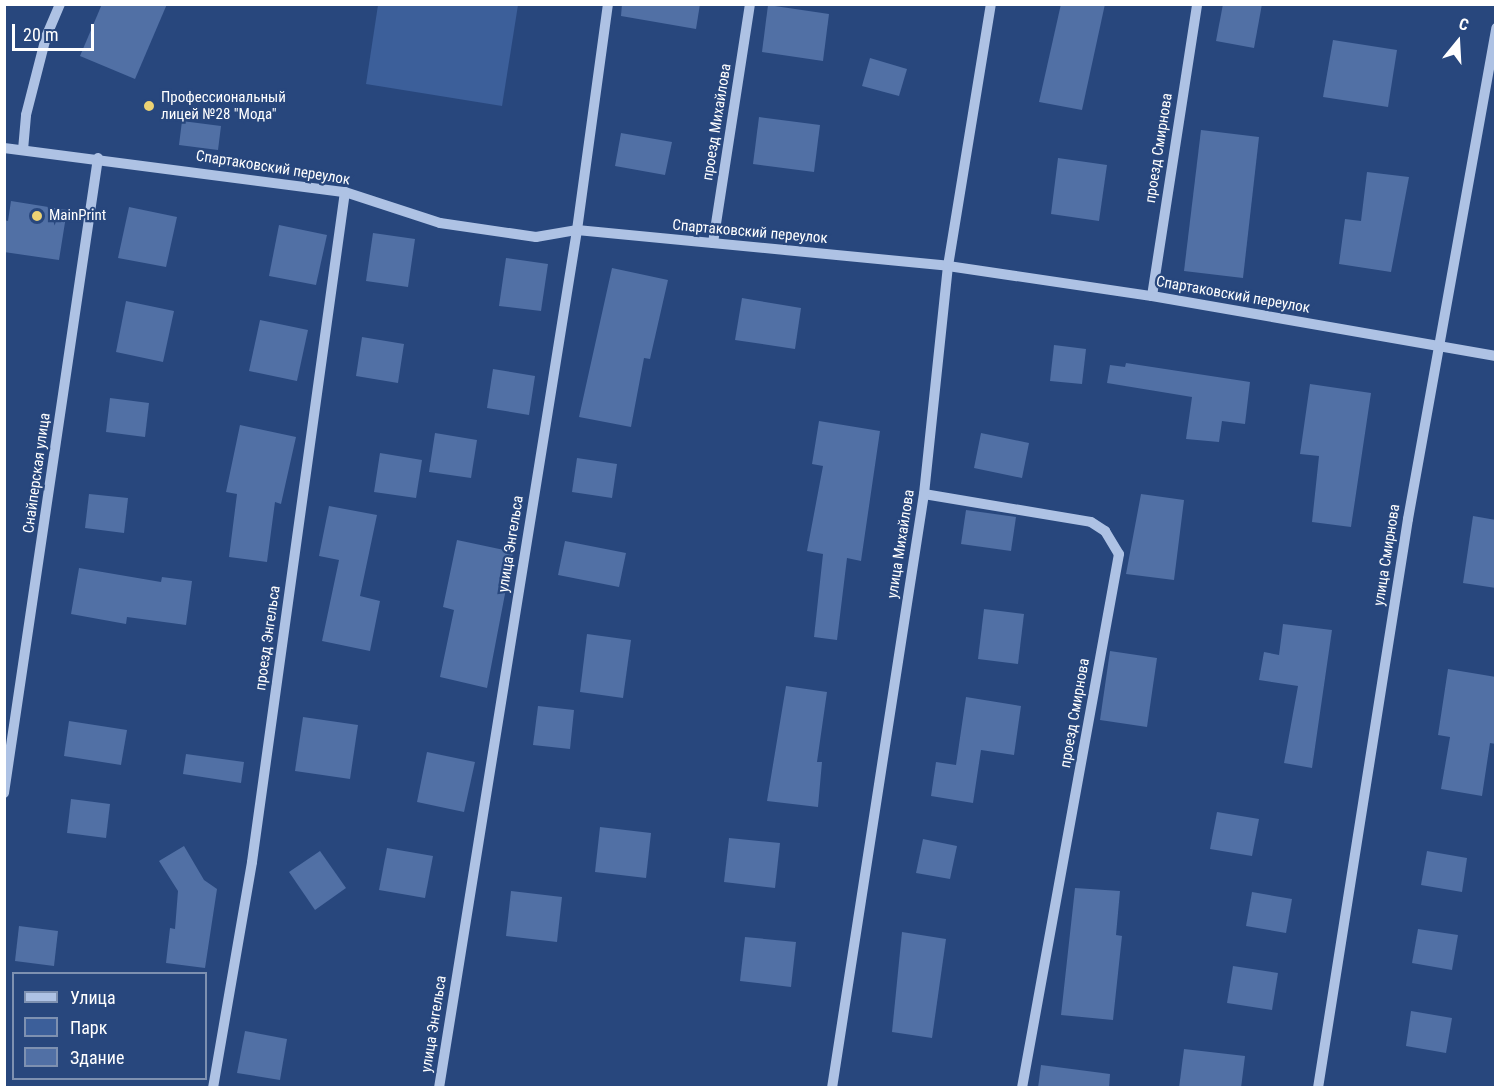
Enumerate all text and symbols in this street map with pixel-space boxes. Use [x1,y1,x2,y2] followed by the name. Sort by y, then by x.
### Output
[15,12,98,50] scale bar
[1428,12,1488,72] north arrow
[1456,14,1471,35] text: С
[23,24,58,45] text: 20 m
[699,62,735,182] street label: проезд Михайлова
[161,88,286,123] place label: Профессиональный лицей №28 "Мода"
[1141,92,1177,204] street label: проезд Смирнова
[142,99,156,113] marker: Профессиональный лицей №28 "Мода"
[195,147,351,189] street label: Спартаковский переулок
[49,207,106,225] place label: MainPrint
[30,209,44,223] marker: MainPrint
[672,216,828,248] street label: Спартаковский переулок
[1155,273,1311,317] street label: Спартаковский переулок
[20,412,54,534] street label: Снайперская улица
[884,488,918,600] street label: улица Михайлова
[494,494,528,594] street label: улица Энгельса
[1370,503,1404,607] street label: улица Смирнова
[252,584,284,692] street label: проезд Энгельса
[1057,657,1093,769] street label: проезд Смирнова
[12,972,207,1080] legend
[417,974,451,1074] street label: улица Энгельса
[70,987,116,1008] text: Улица
[70,1017,107,1038] text: Парк
[70,1047,124,1068] text: Здание

